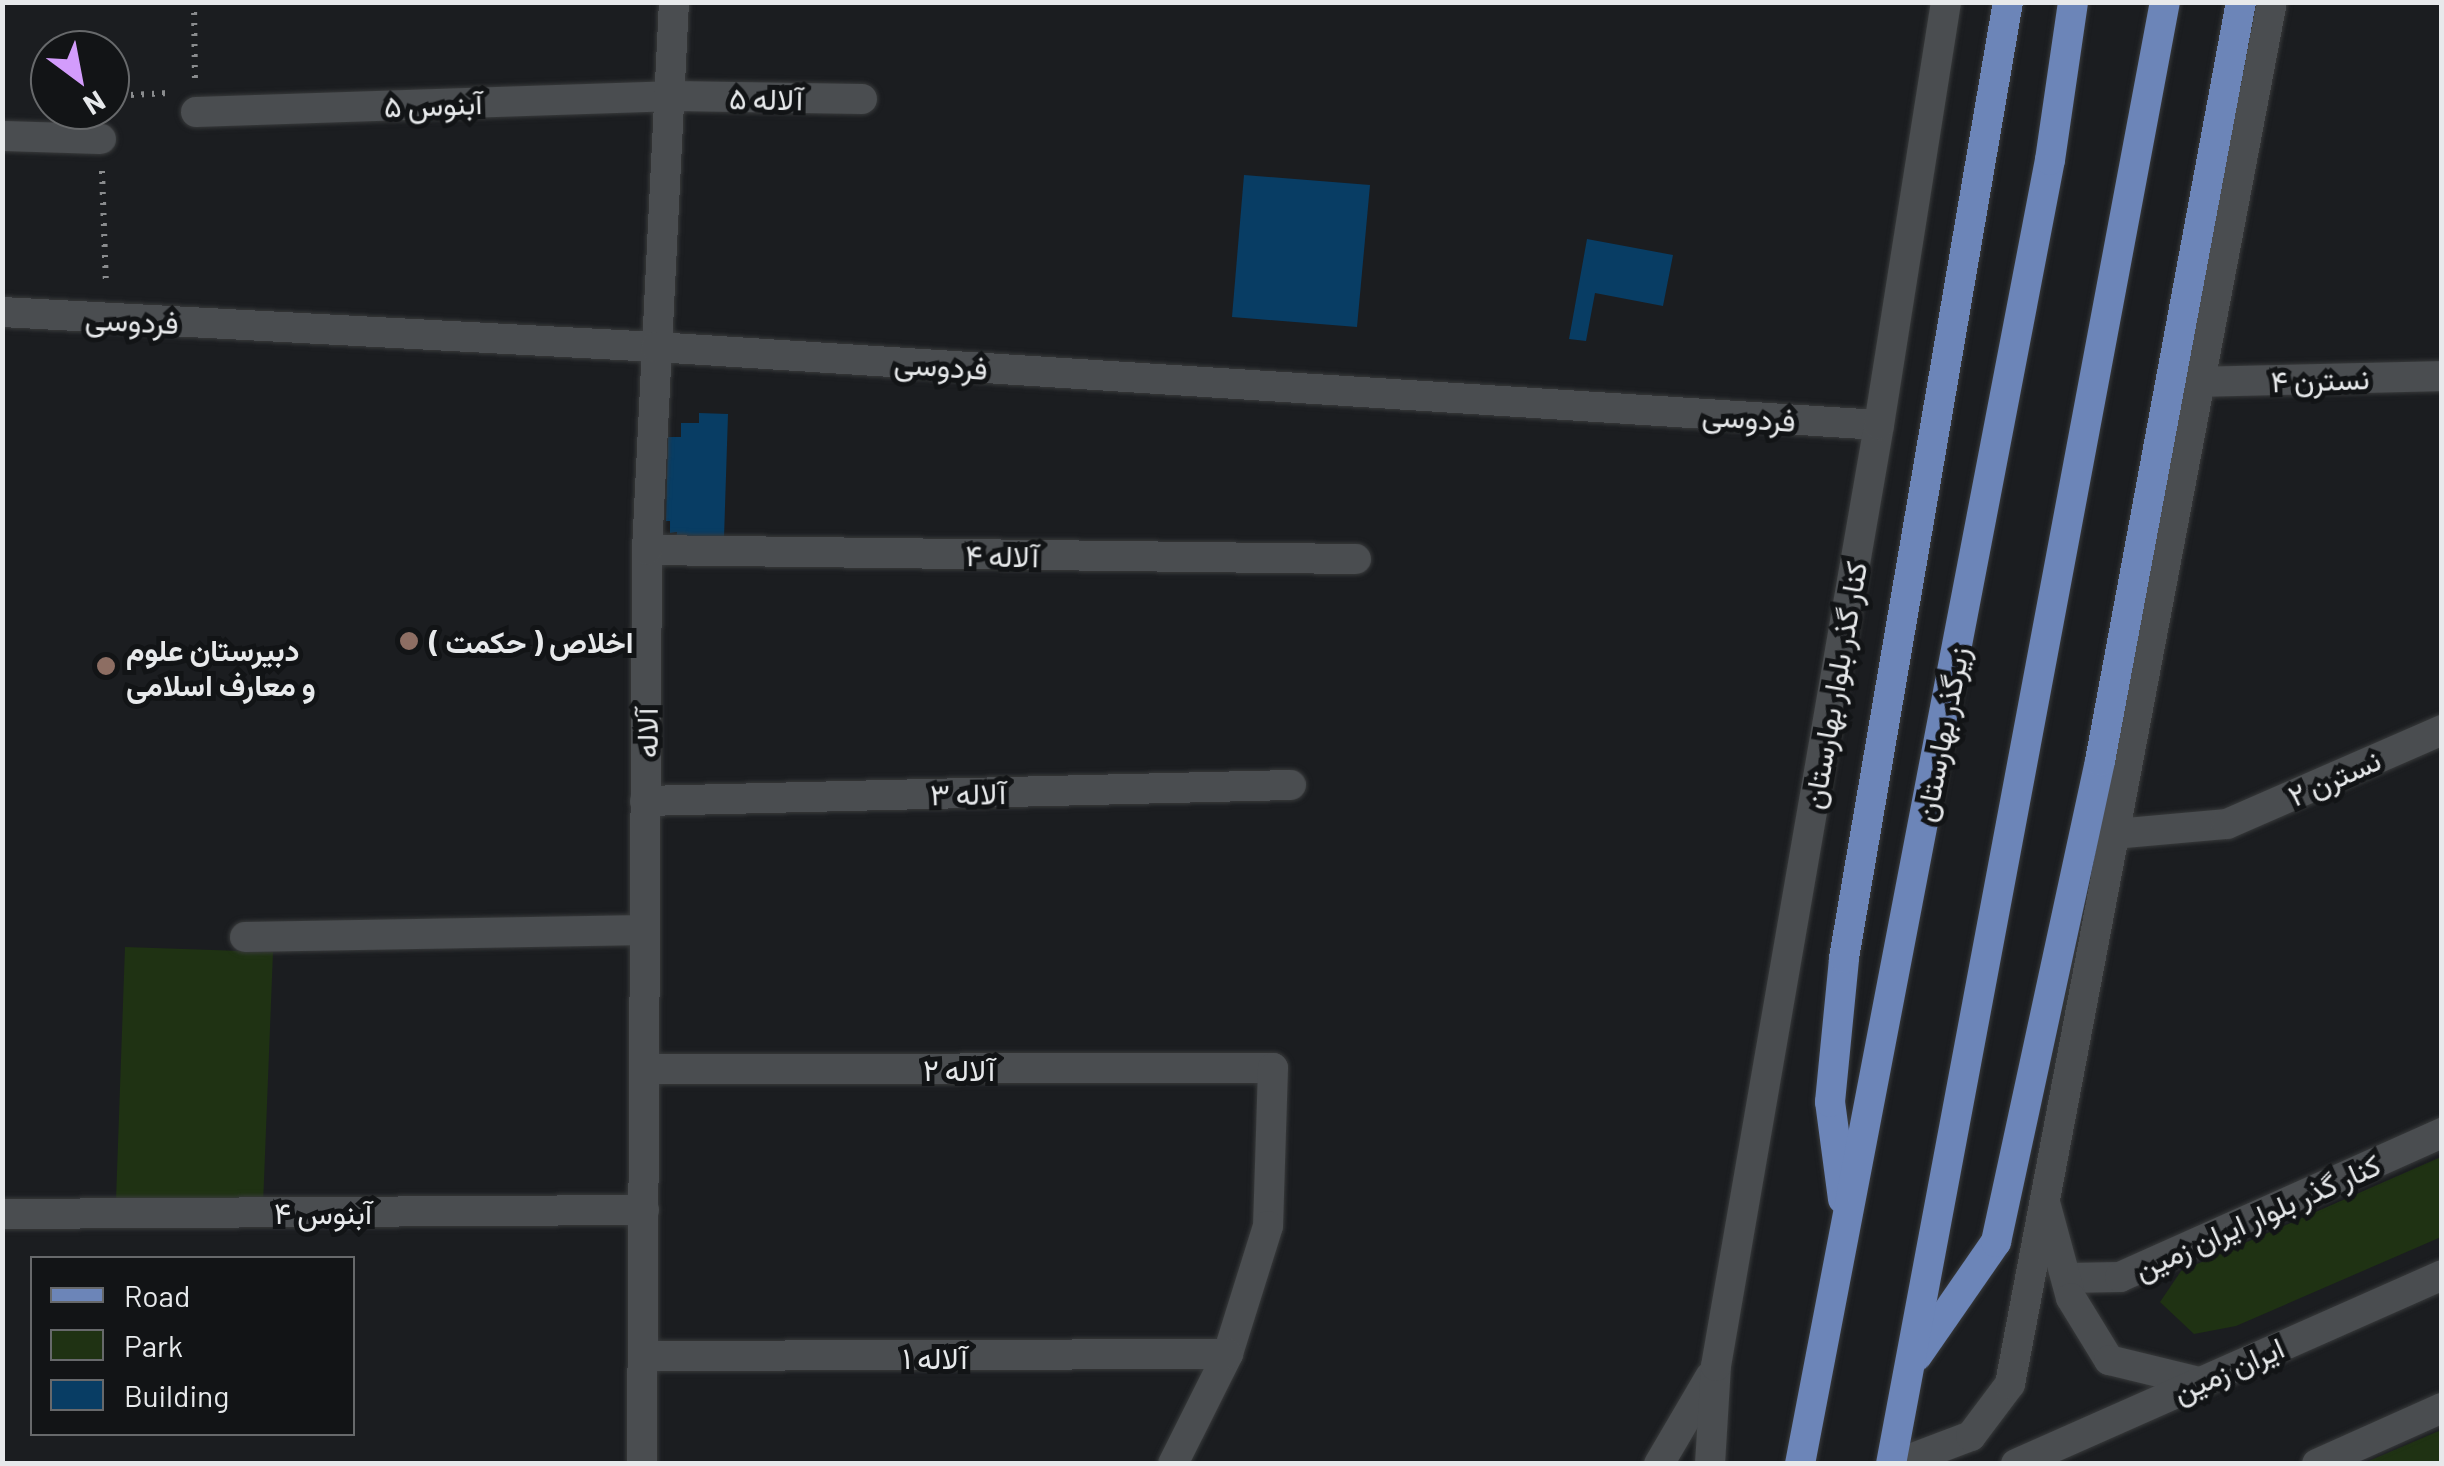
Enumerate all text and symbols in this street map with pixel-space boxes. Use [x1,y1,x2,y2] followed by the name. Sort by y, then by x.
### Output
[30,30,130,130] north arrow
[729,79,803,117] street label: آلاله ۵
[78,84,112,123] text: N
[383,84,483,124] street label: آبنوس ۵
[84,300,180,340] street label: فردوسی
[893,344,989,386] street label: فردوسی
[2270,359,2370,399] street label: نسترن ۴
[1701,396,1797,438] street label: فردوسی
[965,536,1039,574] street label: آلاله ۴
[1794,558,1874,812] street label: کنار گذر بلوار بهارستان
[429,623,633,659] place label: اخلاص ( حکمت )
[398,630,420,652] marker: اخلاص ( حکمت )
[126,631,316,702] place label: دبیرستان علوم و معارف اسلامی
[1906,643,1976,825] street label: زیرگذر بهارستان
[95,655,117,677] marker: دبیرستان علوم و معارف اسلامی
[628,708,664,758] street label: آلاله
[2282,741,2386,813] street label: نسترن ۲
[930,774,1006,812] street label: آلاله ۳
[923,1051,995,1087] street label: آلاله ۲
[2128,1146,2386,1286] street label: کنار گذر بلوار ایران زمین
[274,1194,372,1230] street label: آبنوس ۴
[30,1256,355,1436] legend
[124,1277,190,1313] text: Road
[124,1327,183,1363] text: Park
[2167,1329,2289,1409] street label: ایران زمین
[903,1339,967,1375] street label: آلاله ۱
[124,1377,229,1413] text: Building

